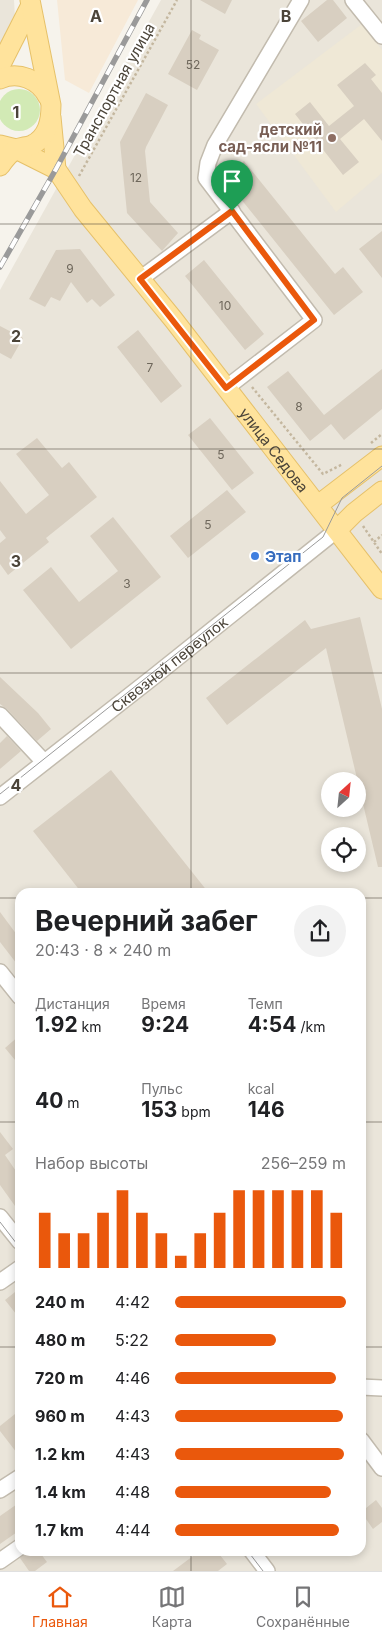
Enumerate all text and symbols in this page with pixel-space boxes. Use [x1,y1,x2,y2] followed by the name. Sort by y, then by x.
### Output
[90,6,102,26] text: A
[281,6,291,26] text: B
[69,19,159,161] street label: Транспортная улица
[186,57,200,72] house number: 52
[13,102,19,122] text: 1
[218,120,322,156] place label: детский сад-ясли №11
[326,132,338,144] marker: детский сад-ясли №11
[211,160,253,211] pin
[218,167,246,195] icon: arrive
[130,170,142,185] house number: 12
[66,261,74,276] house number: 9
[219,298,231,313] house number: 10
[11,326,21,346] text: 2
[147,360,154,375] house number: 7
[295,399,303,414] house number: 8
[236,404,313,496] street label: улица Седова
[217,447,225,462] house number: 5
[204,517,212,532] house number: 5
[265,547,301,566] place label: Этап
[249,550,261,562] marker: Этап
[11,551,21,571] text: 3
[123,576,131,591] house number: 3
[107,612,231,716] street label: Сквозной переулок
[321,772,366,818] north arrow
[321,772,366,872] map controls
[11,775,22,795] text: 4
[321,827,366,872] button: locate
[35,904,258,938] text: Вечерний забег
[294,905,346,957] button: share
[35,940,171,960] text: 20:43 · 8 × 240 m
[35,995,110,1012] text: Дистанция
[141,995,186,1012] text: Время
[248,995,283,1012] text: Темп
[35,1012,78,1037] text: 1.92
[141,1012,189,1037] text: 9:24
[248,1012,297,1037] text: 4:54
[78,1018,102,1035] text: km
[297,1018,325,1035] text: /km
[141,1080,183,1097] text: Пульс
[248,1080,274,1097] text: kcal
[35,1088,63,1113] text: 40
[63,1094,80,1111] text: m
[141,1097,177,1122] text: 153
[248,1097,285,1122] text: 146
[177,1103,211,1120] text: bpm
[35,1153,148,1173] text: Набор высоты
[261,1153,346,1173] text: 256–259 m
[35,1292,85,1312] text: 240 m
[115,1292,150,1312] text: 4:42
[35,1330,85,1350] text: 480 m
[115,1330,149,1350] text: 5:22
[35,1368,84,1388] text: 720 m
[115,1368,150,1388] text: 4:46
[35,1406,85,1426] text: 960 m
[115,1406,150,1426] text: 4:43
[35,1444,85,1464] text: 1.2 km
[115,1444,150,1464] text: 4:43
[35,1482,86,1502] text: 1.4 km
[115,1482,150,1502] text: 4:48
[35,1520,84,1540] text: 1.7 km
[115,1520,151,1540] text: 4:44
[32,1583,88,1630] tab: Главная
[152,1583,192,1630] tab: Карта
[256,1583,350,1630] tab: Сохранённые

